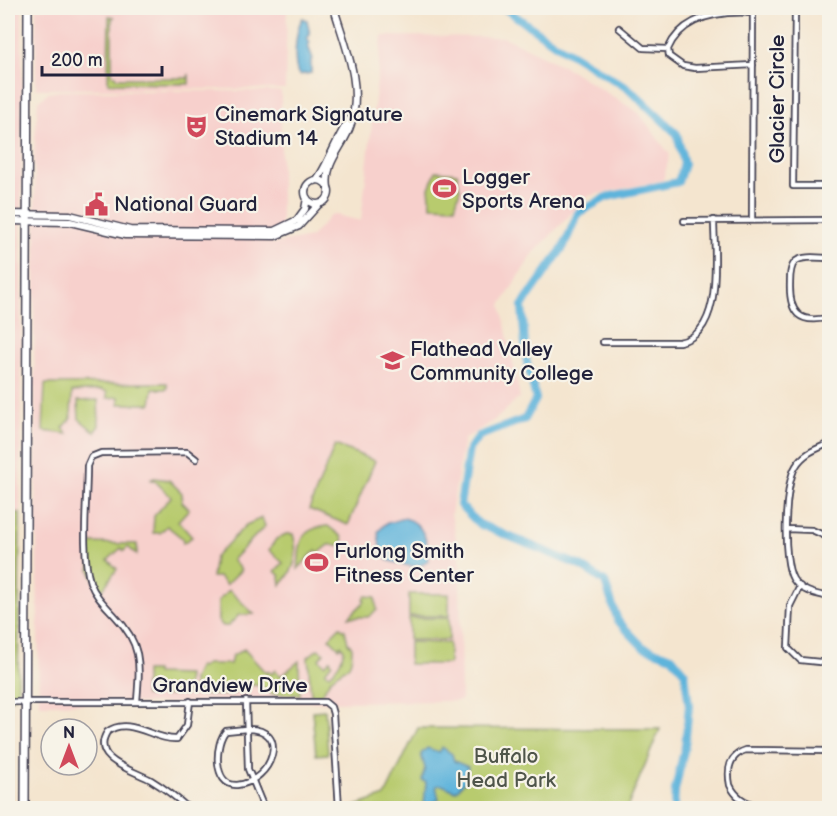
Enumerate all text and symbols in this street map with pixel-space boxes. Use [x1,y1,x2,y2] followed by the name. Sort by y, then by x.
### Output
[765,34,790,164] street label: Glacier Circle
[42,39,162,77] scale bar
[51,50,103,71] text: 200 m
[215,102,403,151] place label: Cinemark Signature Stadium 14
[184,113,210,139] theatre icon: Cinemark Signature Stadium 14
[462,165,585,214] place label: Logger Sports Arena
[431,176,457,202] sports icon: Logger Sports Arena
[83,191,109,217] public building icon: National Guard
[114,192,258,217] place label: National Guard
[410,337,593,386] place label: Flathead Valley Community College
[379,348,405,374] school or university icon: Flathead Valley Community College
[334,539,474,588] place label: Furlong Smith Fitness Center
[303,550,329,576] sports icon: Furlong Smith Fitness Center
[152,673,308,698] street label: Grandview Drive
[39,717,99,777] north arrow
[63,724,75,743] text: N
[456,744,556,793] park label: Buffalo Head Park

